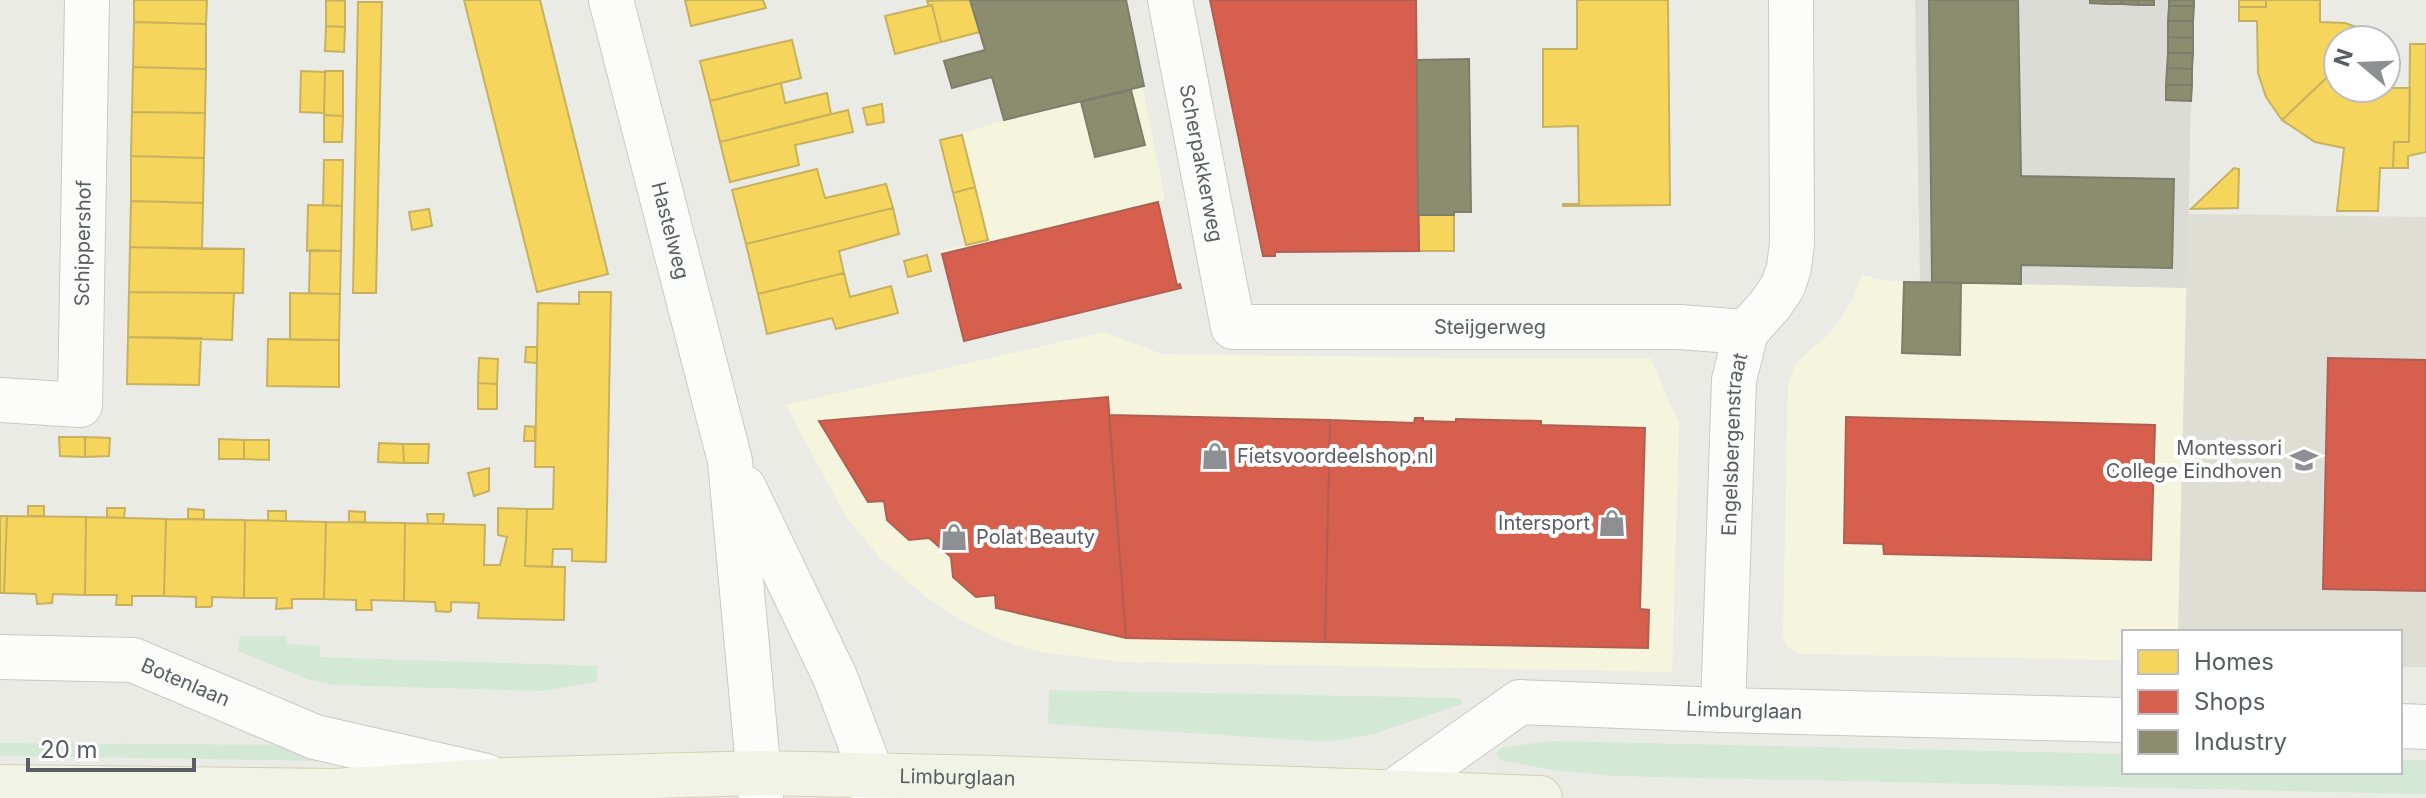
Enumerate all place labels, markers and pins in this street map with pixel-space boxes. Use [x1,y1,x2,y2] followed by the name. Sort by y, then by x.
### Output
[2106,436,2282,483] place label: Montessori College Eindhoven
[1200,441,1230,471] shop icon: Fietsvoordeelshop.nl
[1237,444,1434,468] place label: Fietsvoordeelshop.nl
[2289,445,2319,475] school or university icon: Montessori College Eindhoven
[1597,508,1627,538] shop icon: Intersport
[1498,511,1590,535] place label: Intersport
[939,522,969,552] shop icon: Polat Beauty
[976,525,1095,549] place label: Polat Beauty

